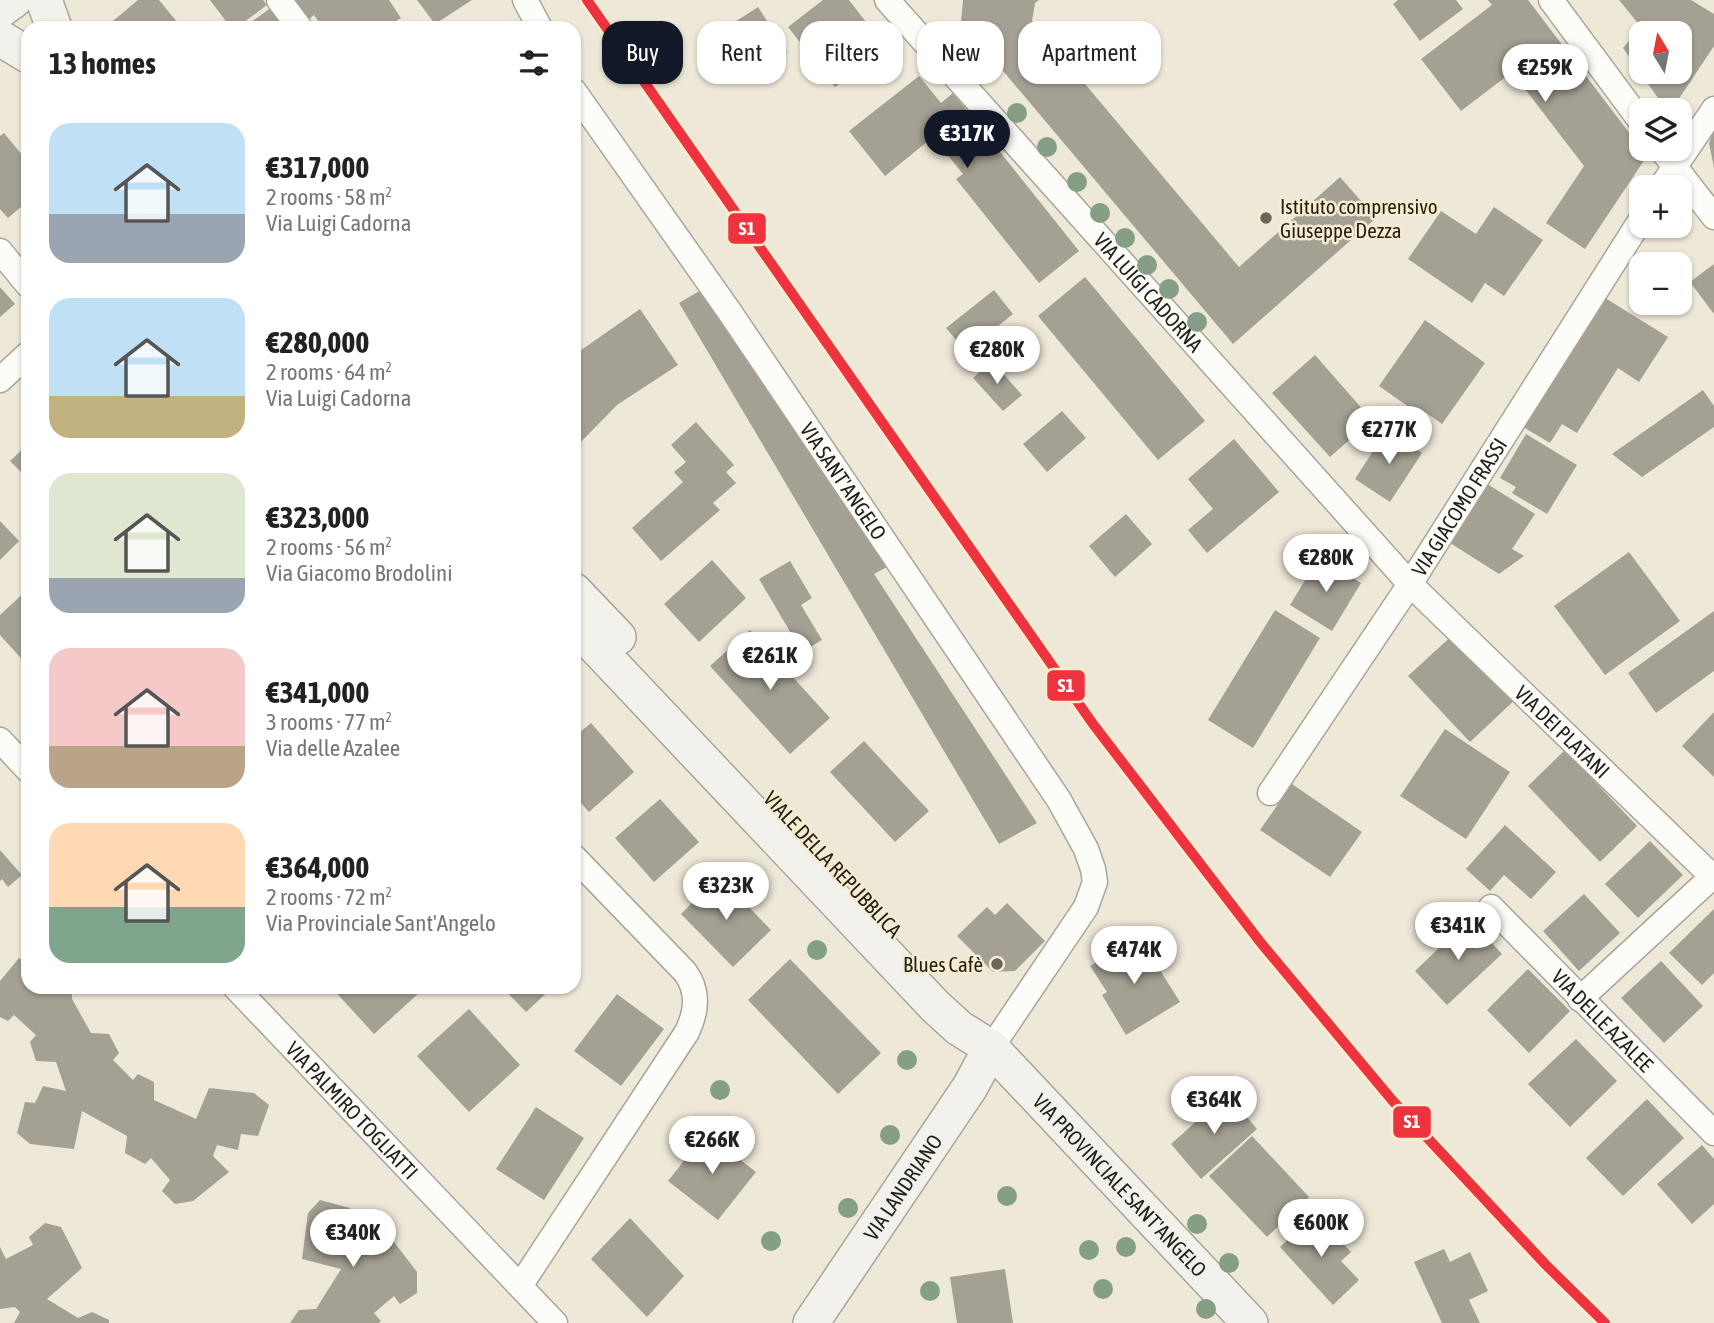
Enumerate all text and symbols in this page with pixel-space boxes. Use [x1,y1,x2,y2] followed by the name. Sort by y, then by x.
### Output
[602,21,683,84] chip: Buy
[697,21,786,84] chip: Rent
[800,21,903,84] chip: Filters
[917,21,1004,84] chip: New
[1018,21,1161,84] chip: Apartment
[1629,21,1692,84] north arrow
[1629,21,1692,315] map controls
[515,44,553,82] icon: filters
[1496,44,1594,104] pin: €259K
[49,46,156,80] text: 13 homes
[1518,54,1572,80] text: €259K
[1629,98,1692,161] button: layers
[918,110,1016,170] pin: €317K
[940,120,994,146] text: €317K
[266,150,369,184] text: €317,000
[105,151,189,235] icon: home
[1629,175,1692,238] button: +
[266,184,392,210] text: 2 rooms · 58 m²
[1280,194,1438,242] place label: Istituto comprensivo Giuseppe Dezza
[266,210,411,236] text: Via Luigi Cadorna
[1258,210,1274,226] marker: Istituto comprensivo Giuseppe Dezza
[727,212,767,245] line badge: S1
[739,217,756,239] text: S1
[1089,228,1208,357] street label: VIA LUIGI CADORNA
[1629,252,1692,315] button: −
[266,325,369,359] text: €280,000
[105,326,189,410] icon: home
[948,326,1046,386] pin: €280K
[970,336,1024,362] text: €280K
[266,359,392,385] text: 2 rooms · 64 m²
[266,385,411,411] text: Via Luigi Cadorna
[1340,406,1438,466] pin: €277K
[1362,416,1416,442] text: €277K
[796,418,892,544] street label: VIA SANT'ANGELO
[1406,433,1512,580] street label: VIA GIACOMO FRASSI
[266,500,369,534] text: €323,000
[105,501,189,585] icon: home
[266,534,392,560] text: 2 rooms · 56 m²
[1277,534,1375,594] pin: €280K
[1299,544,1353,570] text: €280K
[266,560,452,586] text: Via Giacomo Brodolini
[721,632,819,692] pin: €261K
[743,642,797,668] text: €261K
[1046,669,1086,702] line badge: S1
[1058,674,1075,696] text: S1
[266,675,369,709] text: €341,000
[105,676,189,760] icon: home
[1510,680,1615,782] street label: VIA DEI PLATANI
[266,709,392,735] text: 3 rooms · 77 m²
[266,735,400,761] text: Via delle Azalee
[759,786,907,943] street label: VIALE DELLA REPUBBLICA
[266,850,369,884] text: €364,000
[105,851,189,935] icon: home
[677,862,775,922] pin: €323K
[699,872,753,898] text: €323K
[266,884,392,910] text: 2 rooms · 72 m²
[1409,902,1507,962] pin: €341K
[266,910,496,936] text: Via Provinciale Sant'Angelo
[1431,912,1485,938] text: €341K
[1085,926,1183,986] pin: €474K
[1107,936,1161,962] text: €474K
[903,952,983,976] place label: Blues Cafè
[989,956,1005,972] marker: Blues Cafè
[1547,964,1658,1076] street label: VIA DELLE AZALEE
[281,1036,423,1184] street label: VIA PALMIRO TOGLIATTI
[1165,1076,1263,1136] pin: €364K
[1187,1086,1241,1112] text: €364K
[1028,1089,1212,1281] street label: VIA PROVINCIALE SANT'ANGELO
[1392,1105,1432,1139] line badge: S1
[1404,1110,1421,1132] text: S1
[663,1116,761,1176] pin: €266K
[685,1126,739,1152] text: €266K
[859,1130,947,1244] street label: VIA LANDRIANO
[1272,1200,1370,1259] pin: €600K
[1294,1209,1348,1235] text: €600K
[304,1210,402,1269] pin: €340K
[326,1219,380,1245] text: €340K

